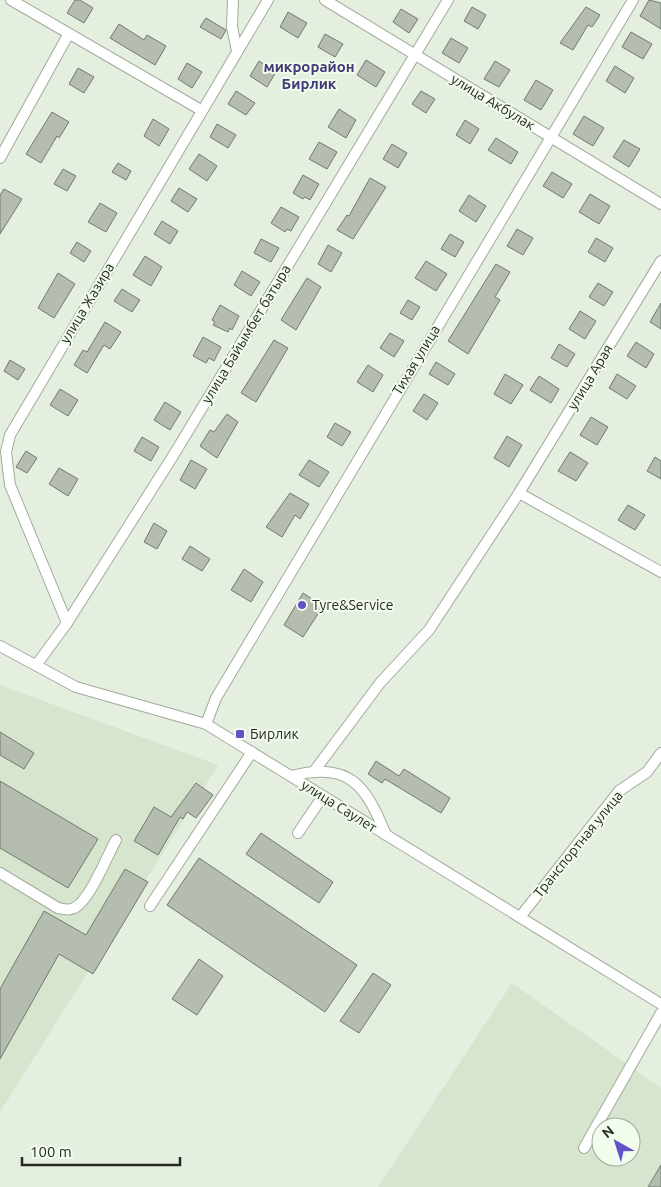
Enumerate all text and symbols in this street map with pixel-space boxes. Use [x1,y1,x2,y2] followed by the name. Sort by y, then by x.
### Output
[263,58,355,92] district label: микрорайон Бирлик
[448,71,538,133] street label: улица Акбулак
[57,260,117,346] street label: улица Жазира
[198,262,294,406] street label: улица Байымбет батыра
[389,322,443,398] street label: Тихая улица
[564,341,616,413] street label: улица Арая
[312,597,394,613] place label: Tyre&Service
[296,599,308,611] marker: Tyre&Service
[250,726,299,742] place label: Бирлик
[234,728,246,740] marker: Бирлик
[298,776,380,836] street label: улица Саулет
[530,787,626,901] street label: Транспортная улица
[591,1117,641,1167] north arrow
[599,1122,617,1141] text: N
[22,1134,180,1166] scale bar
[30,1143,72,1160] text: 100 m

